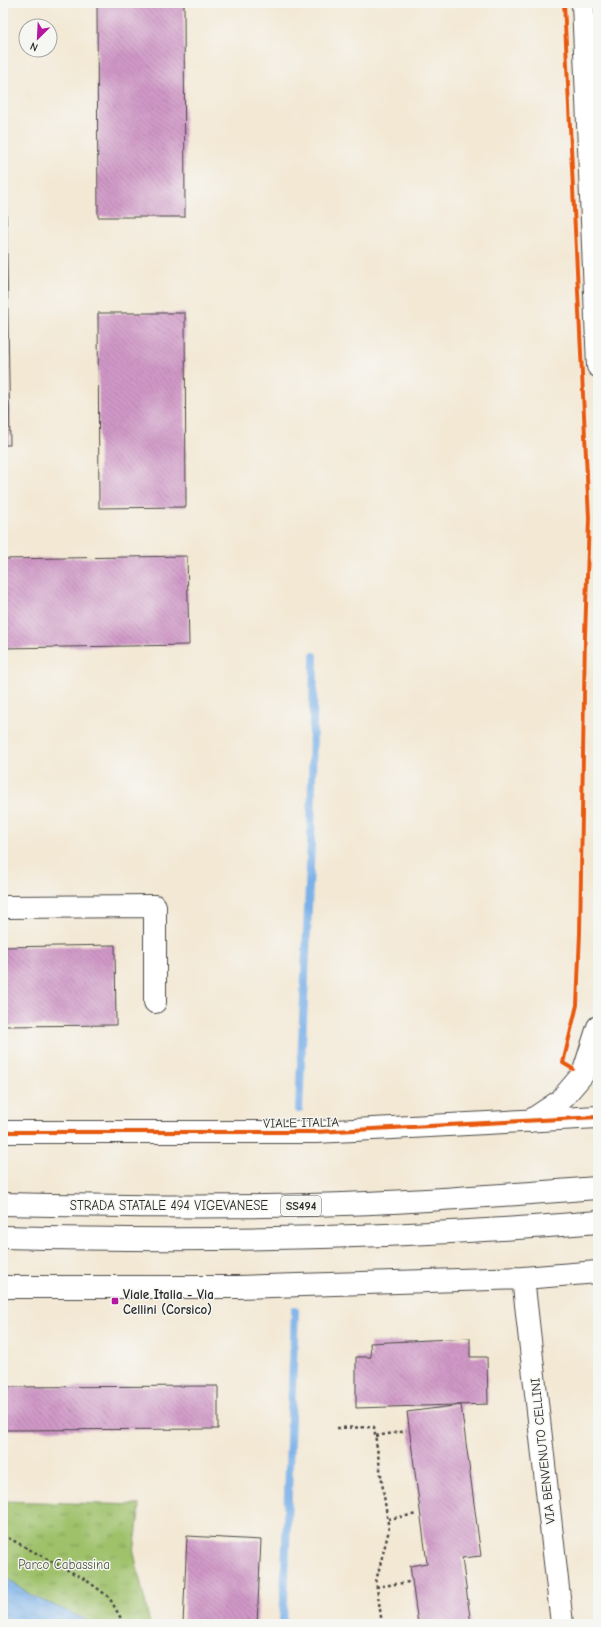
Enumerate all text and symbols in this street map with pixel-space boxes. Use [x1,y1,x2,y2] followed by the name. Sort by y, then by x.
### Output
[18,18,58,58] north arrow
[28,39,40,54] text: N
[263,1114,339,1131] street label: VIALE ITALIA
[281,1196,321,1216] road number: SS494
[70,1198,268,1213] street label: STRADA STATALE 494 VIGEVANESE
[123,1287,214,1317] place label: Viale Italia - Via Cellini (Corsico)
[110,1296,120,1306] marker: Viale Italia - Via Cellini (Corsico)
[527,1377,558,1525] street label: VIA BENVENUTO CELLINI
[18,1557,110,1572] park label: Parco Cabassina

